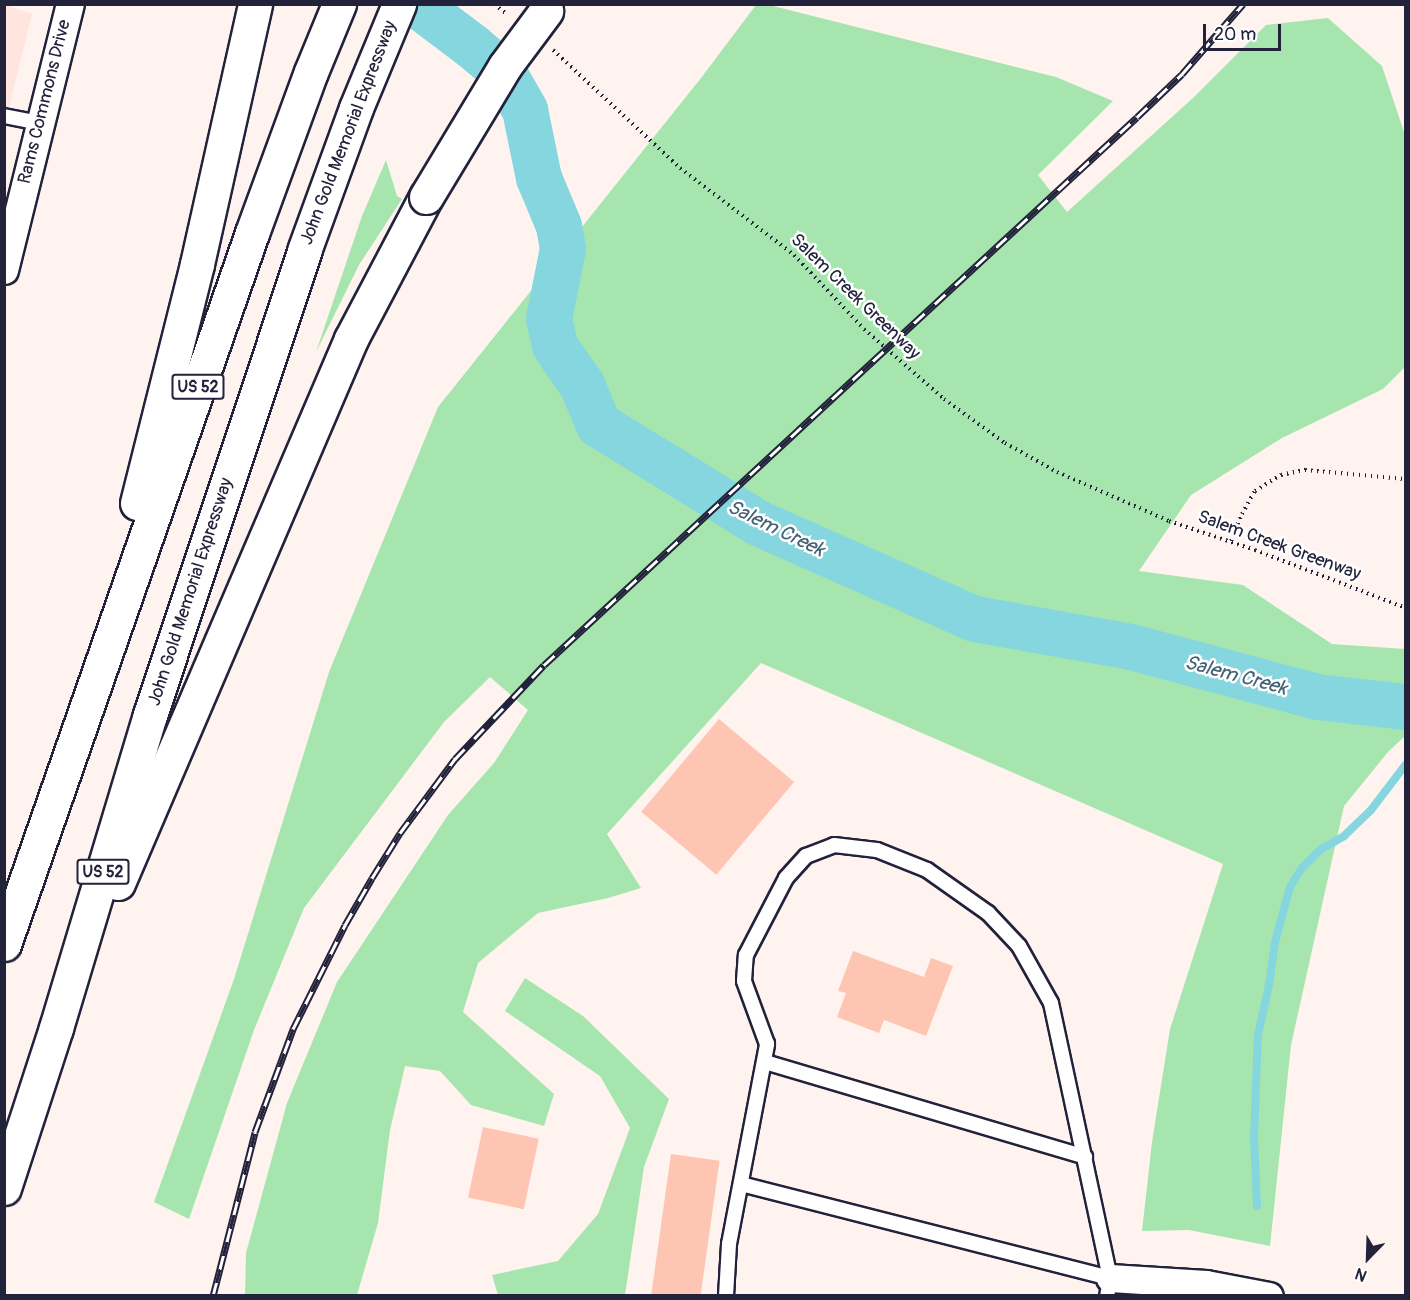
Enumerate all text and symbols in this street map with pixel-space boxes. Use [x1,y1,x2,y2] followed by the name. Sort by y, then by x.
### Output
[1206,12,1284,50] scale bar
[14,18,76,186] street label: Rams Commons Drive
[296,18,402,248] street label: John Gold Memorial Expressway
[1214,23,1256,46] text: 20 m
[786,230,924,364] street label: Salem Creek Greenway
[171,374,225,400] road number: US 52
[144,475,238,709] street label: John Gold Memorial Expressway
[724,494,828,562] water label: Salem Creek
[1195,506,1363,586] street label: Salem Creek Greenway
[1182,650,1290,700] water label: Salem Creek
[76,859,130,885] road number: US 52
[1338,1228,1398,1288] north arrow
[1352,1263,1370,1286] text: N

